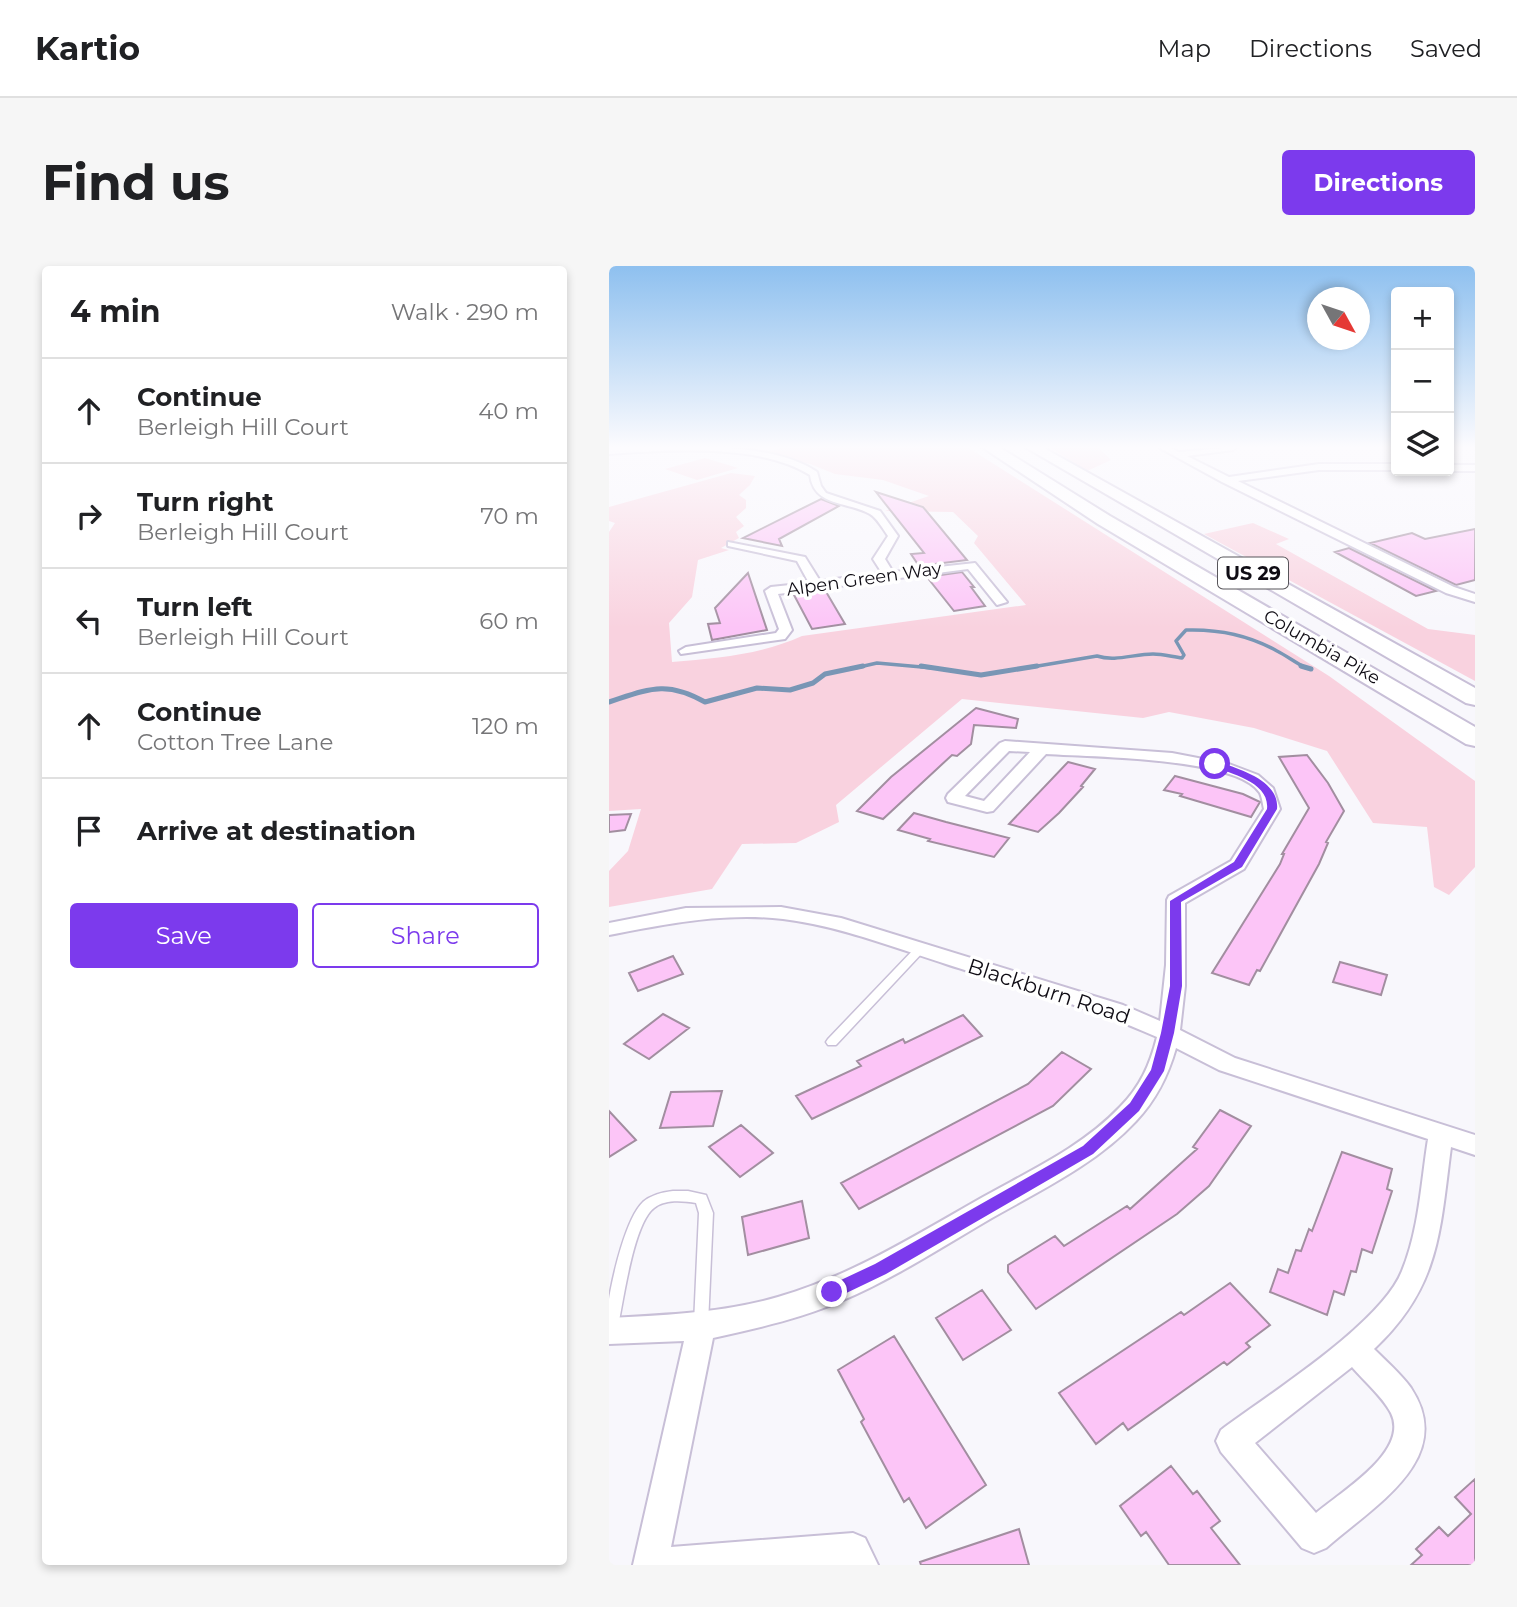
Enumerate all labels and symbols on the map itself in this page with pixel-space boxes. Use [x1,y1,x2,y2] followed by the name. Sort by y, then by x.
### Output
[1307,287,1370,350] north arrow
[785,557,943,601] street label: Alpen Green Way
[1218,558,1288,588] road number: US 29
[1260,605,1384,689] street label: Columbia Pike
[1199,748,1230,779] route start
[965,953,1133,1029] street label: Blackburn Road
[816,1276,847,1307] route end

